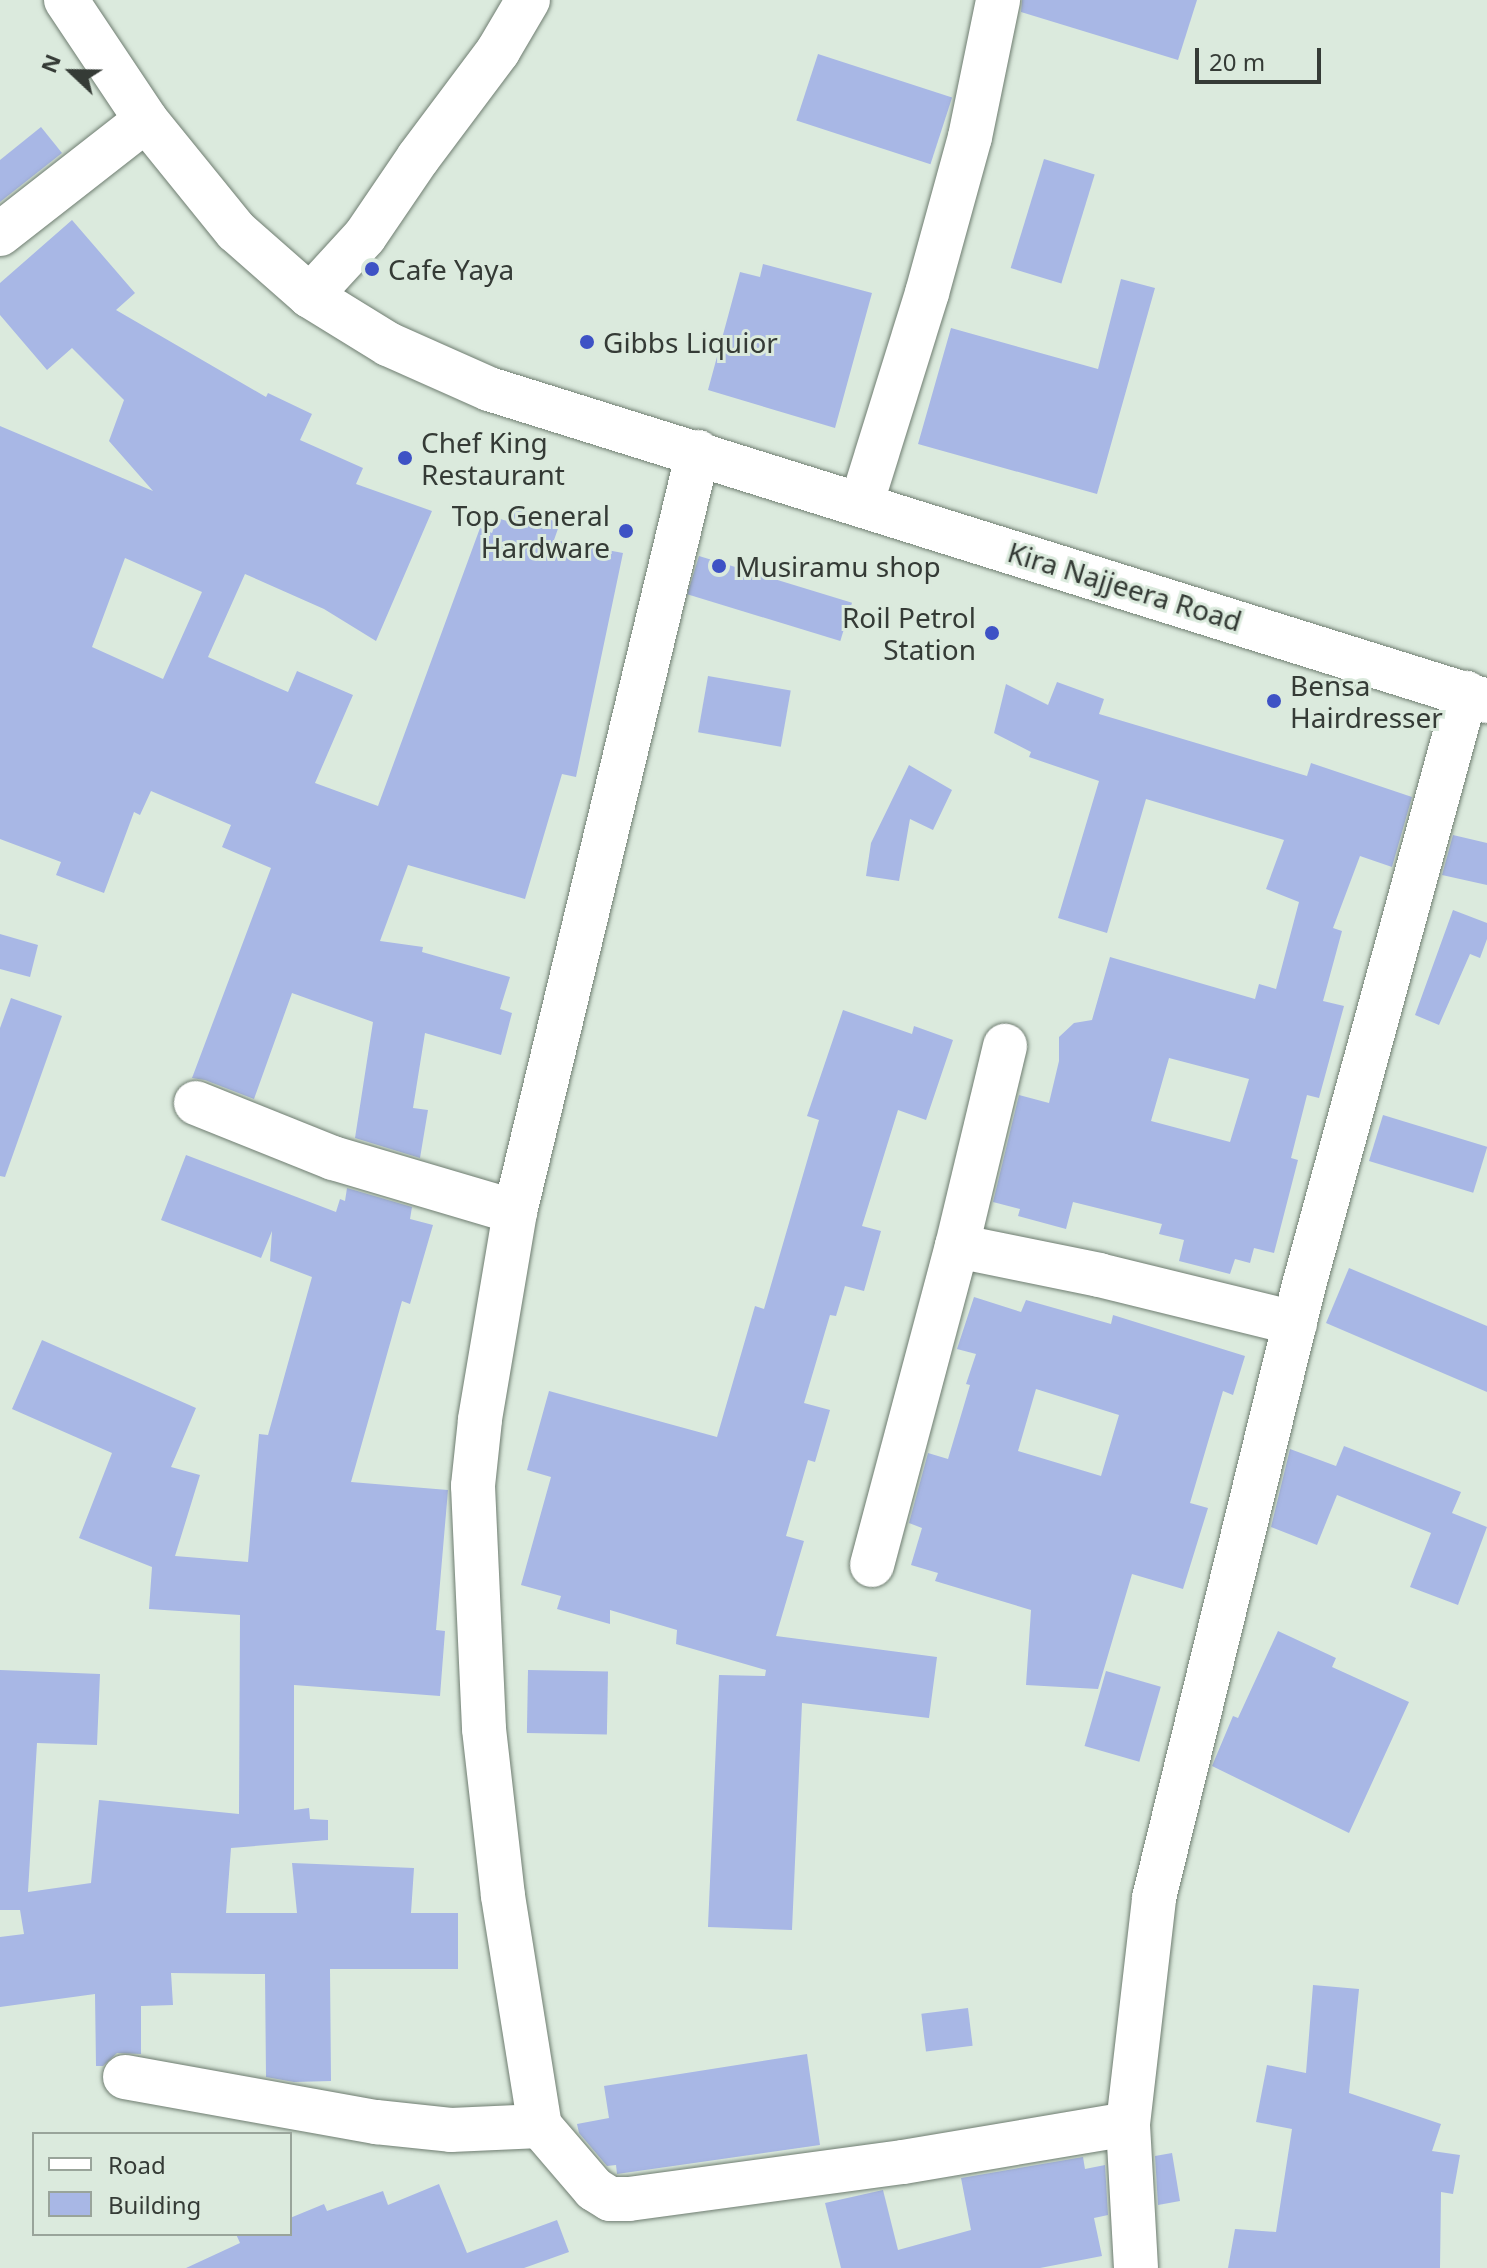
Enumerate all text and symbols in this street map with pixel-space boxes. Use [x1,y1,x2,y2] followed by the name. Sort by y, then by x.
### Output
[32,32,112,112] north arrow
[1199,32,1325,82] scale bar
[1209,45,1265,78] text: 20 m
[32,49,67,77] text: N
[388,252,514,286] place label: Cafe Yaya
[363,260,381,278] marker: Cafe Yaya
[603,325,778,359] place label: Gibbs Liquior
[578,333,596,351] marker: Gibbs Liquior
[421,425,565,491] place label: Chef King Restaurant
[396,449,414,467] marker: Chef King Restaurant
[452,498,610,564] place label: Top General Hardware
[617,522,635,540] marker: Top General Hardware
[1004,534,1246,638] street label: Kira Najjeera Road
[735,549,941,583] place label: Musiramu shop
[710,557,728,575] marker: Musiramu shop
[842,600,976,666] place label: Roil Petrol Station
[983,624,1001,642] marker: Roil Petrol Station
[1290,668,1443,734] place label: Bensa Hairdresser
[1265,692,1283,710] marker: Bensa Hairdresser
[32,2132,292,2236] legend
[108,2148,166,2181] text: Road
[108,2188,201,2221] text: Building

